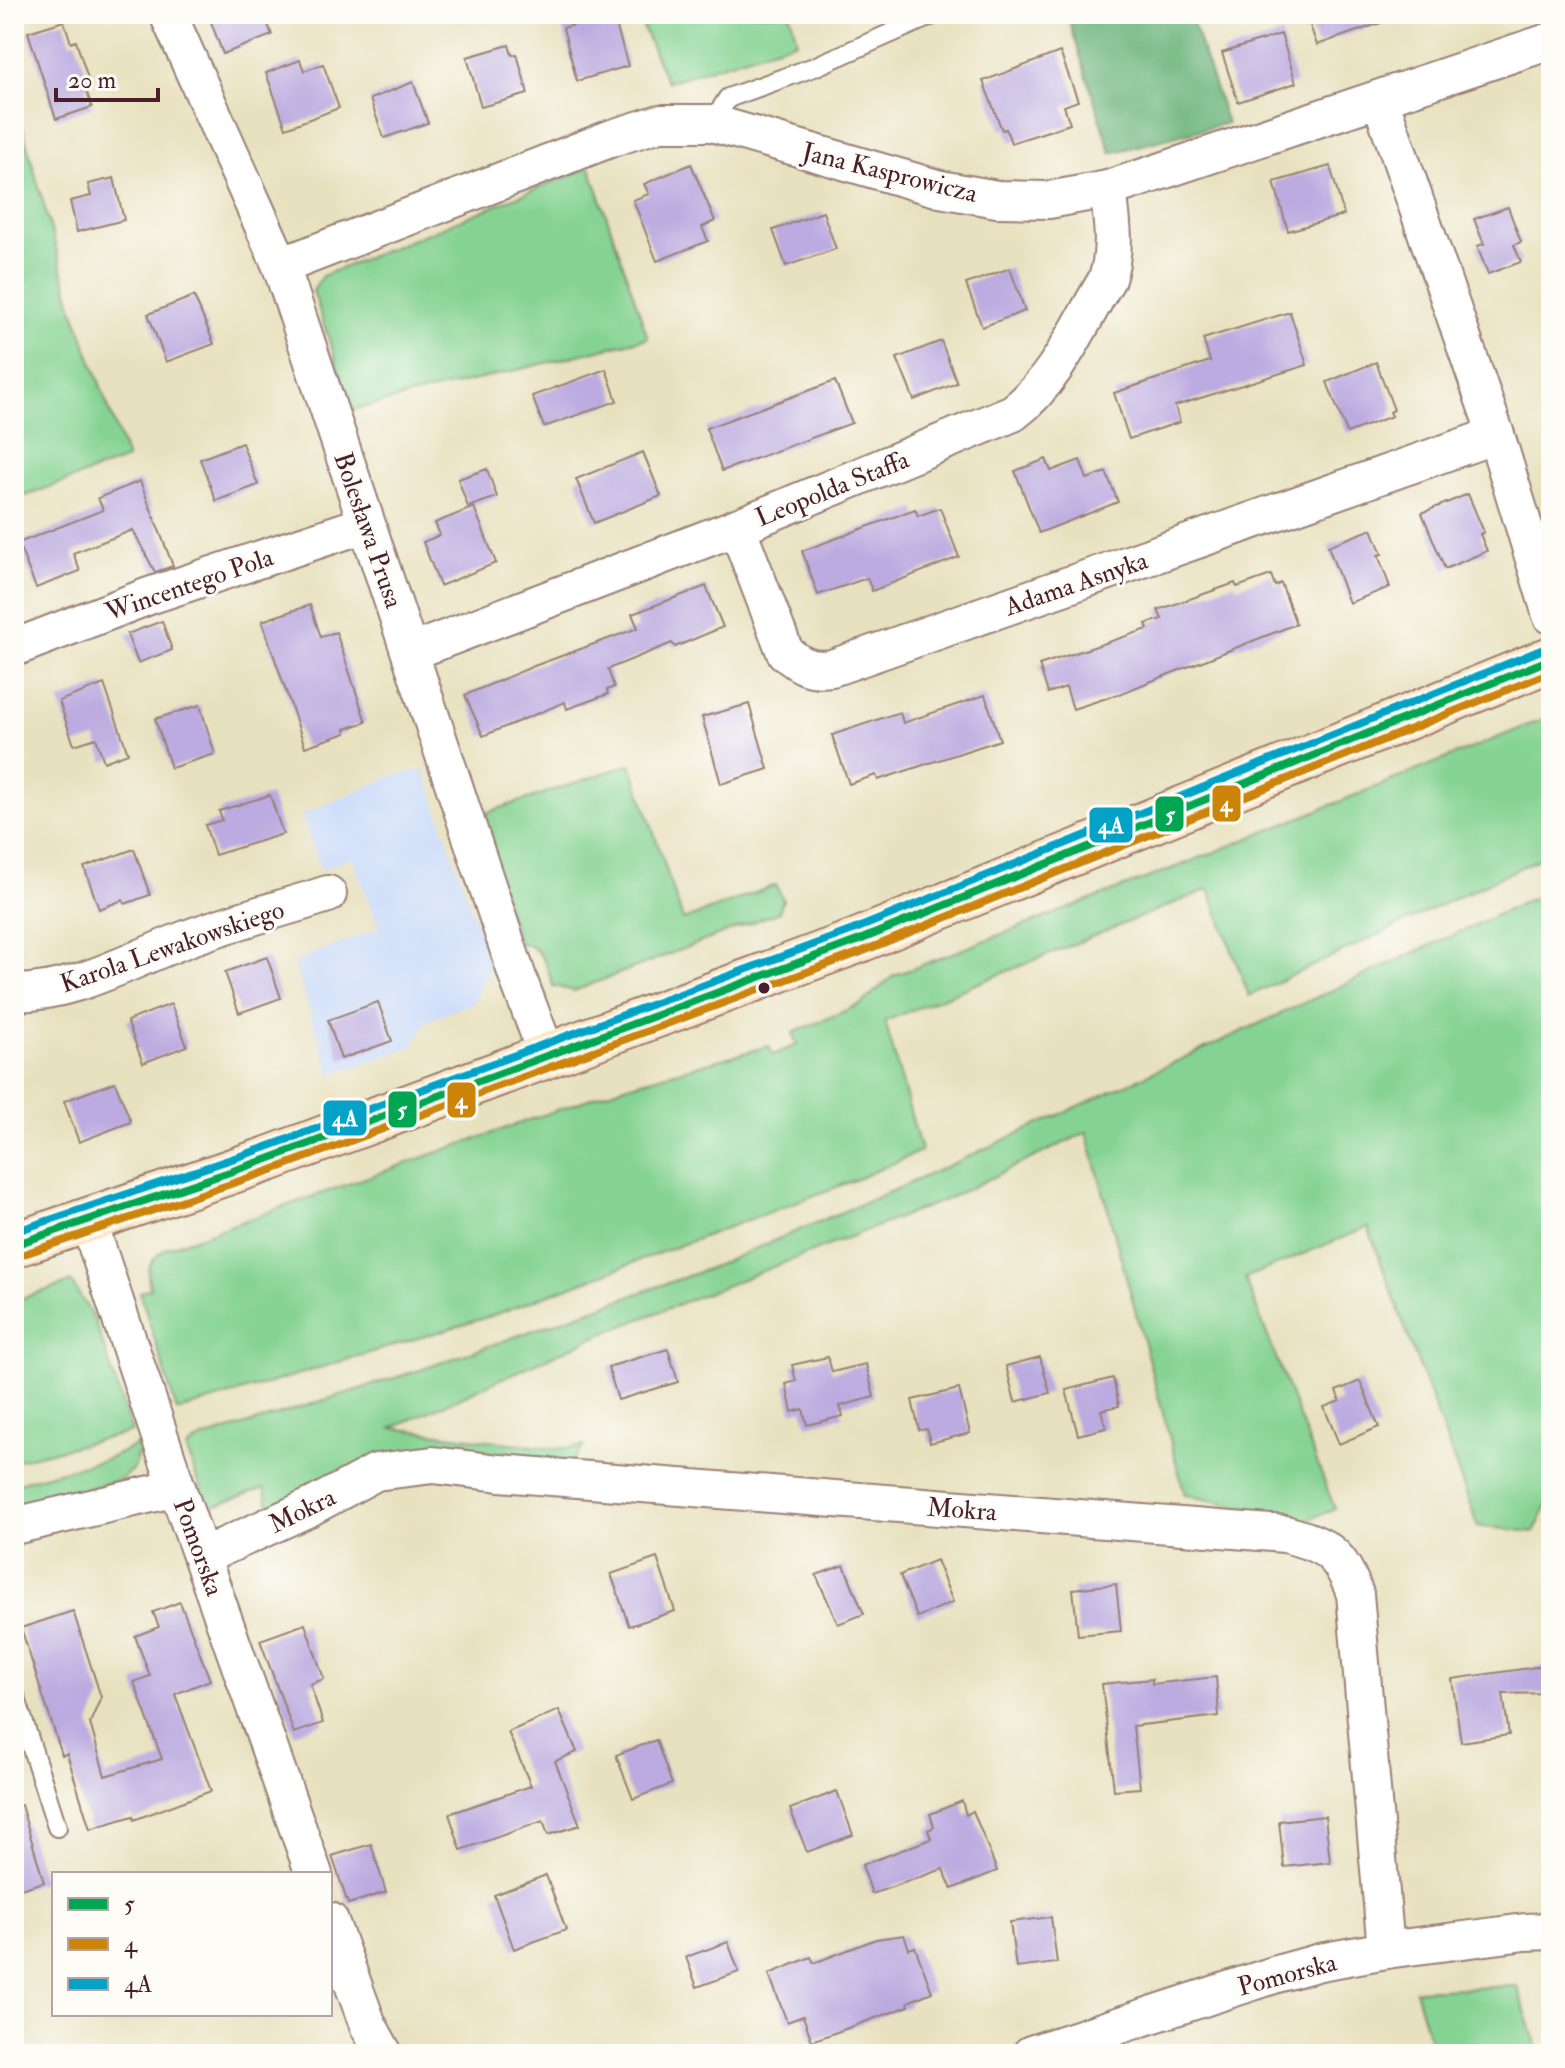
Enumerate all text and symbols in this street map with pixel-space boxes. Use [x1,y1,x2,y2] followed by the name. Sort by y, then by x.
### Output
[56,52,158,102] scale bar
[68,65,117,96] text: 20 m
[798,135,981,211] street label: Jana Kasprowicza
[751,444,914,535] street label: Leopolda Staffa
[326,448,410,613] street label: Bolesława Prusa
[100,541,278,629] street label: Wincentego Pola
[1000,544,1152,624] street label: Adama Asnyka
[1211,784,1242,823] line badge: 4
[1219,790,1234,818] text: 4
[1154,795,1185,833] line badge: 5
[1165,801,1175,829] text: 5
[1088,806,1134,844] line badge: 4A
[1097,812,1125,840] text: 4A
[56,894,289,1000] street label: Karola Lewakowskiego
[756,980,772,996] unlabelled marker
[446,1081,477,1119] line badge: 4
[454,1087,469,1115] text: 4
[387,1090,418,1129] line badge: 5
[397,1096,407,1124] text: 5
[322,1099,368,1137] line badge: 4A
[331,1105,359,1133] text: 4A
[264,1481,341,1541] street label: Mokra
[926,1492,998,1528] street label: Mokra
[166,1494,230,1601] street label: Pomorska
[52,1872,332,2016] legend
[124,1889,135,1920] text: 5
[124,1929,138,1960] text: 4
[1234,1946,1341,2004] street label: Pomorska
[124,1969,152,2000] text: 4A

